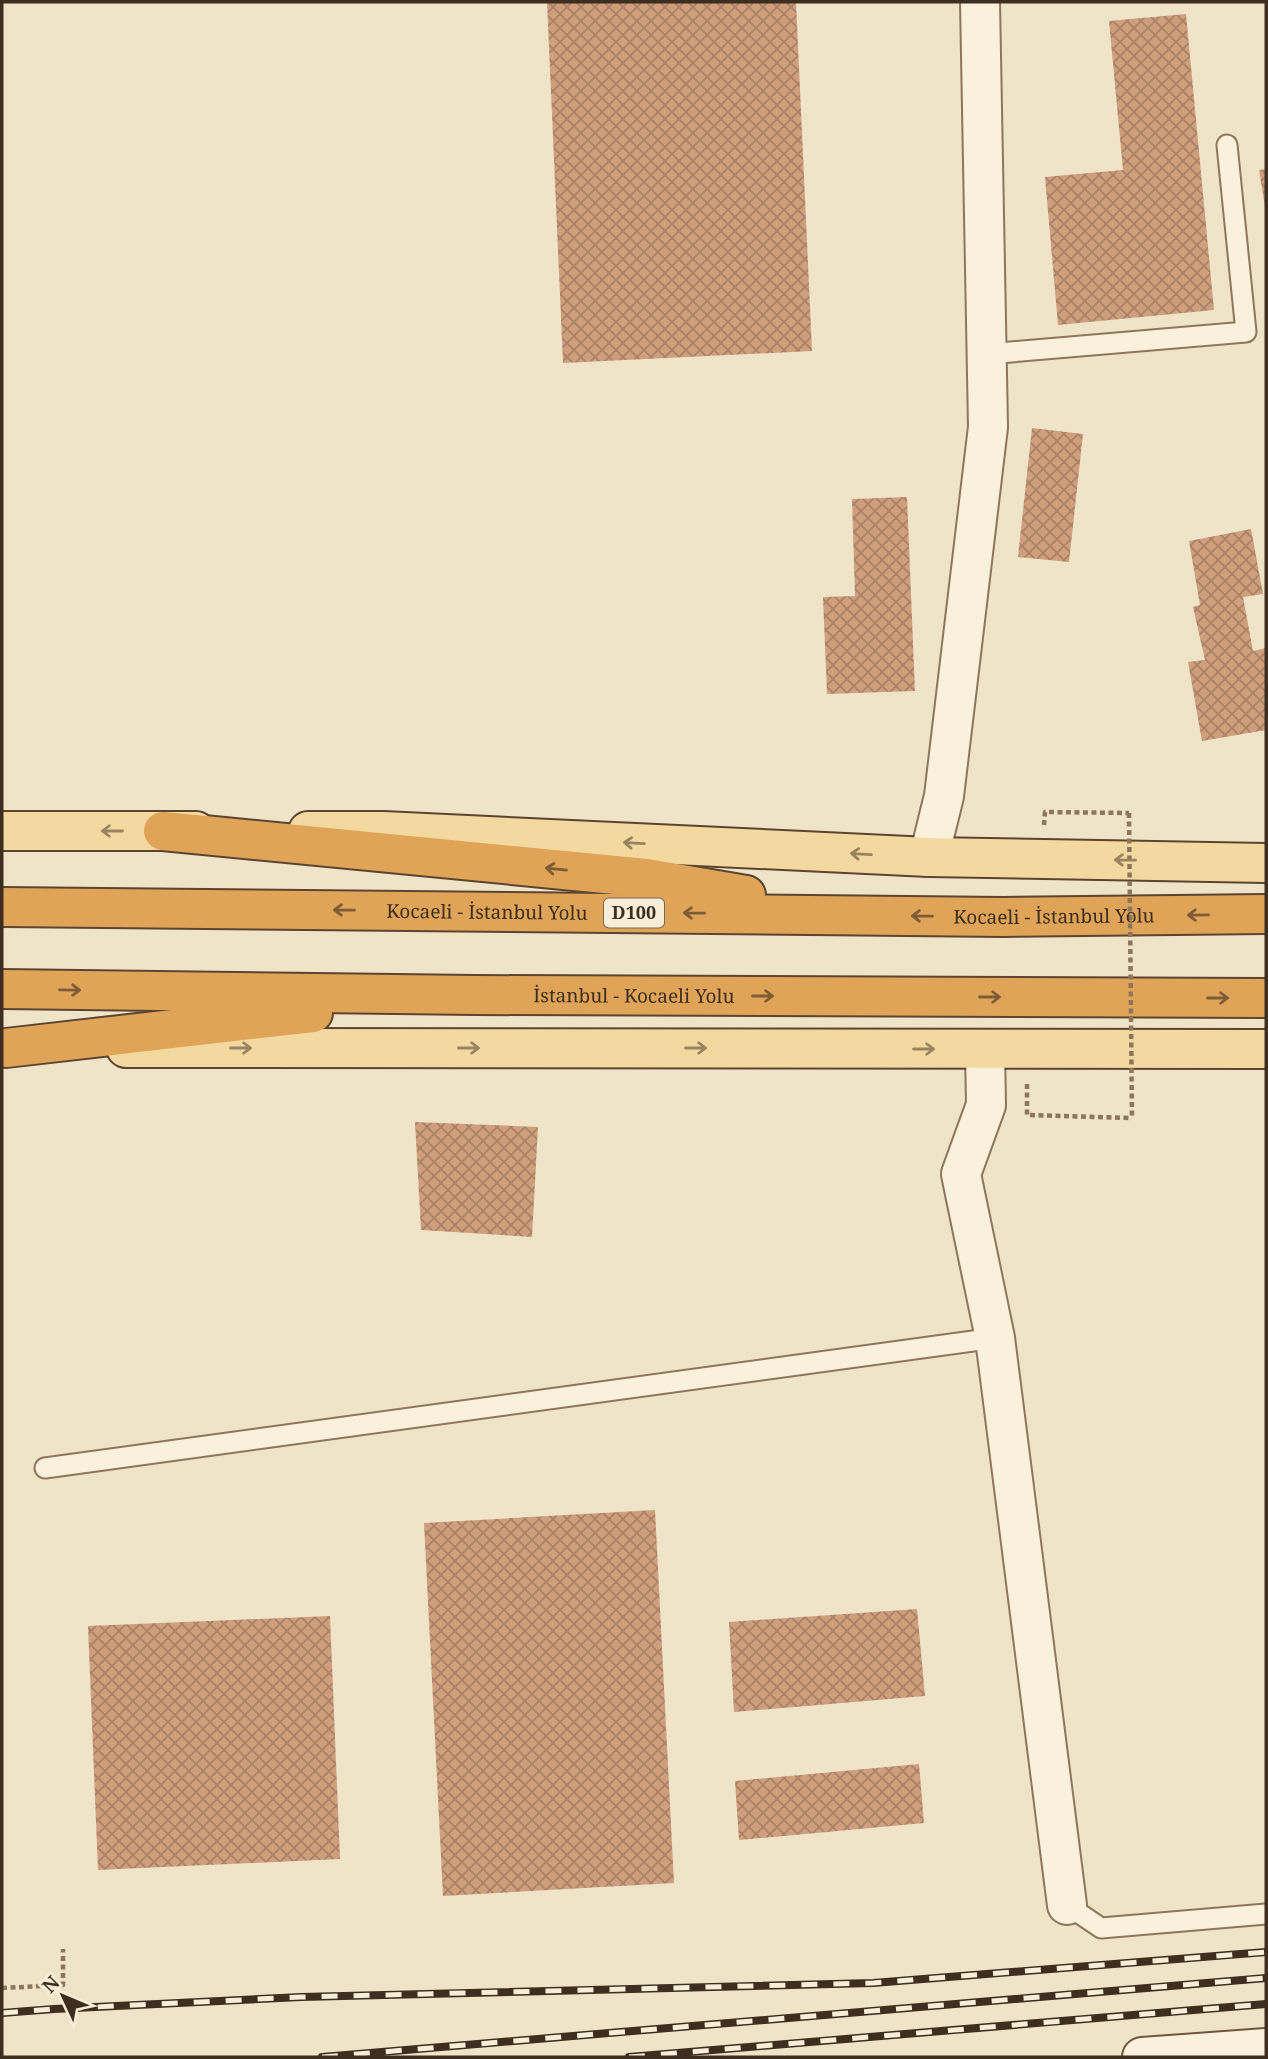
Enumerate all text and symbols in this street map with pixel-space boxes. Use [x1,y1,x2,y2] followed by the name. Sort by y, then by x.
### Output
[101,824,124,838] one-way arrow
[622,836,645,849] one-way arrow
[850,847,873,860] one-way arrow
[1113,853,1136,867] one-way arrow
[545,862,568,875] one-way arrow
[386,898,588,926] street label: Kocaeli - İstanbul Yolu
[604,898,664,928] road number: D100
[953,902,1155,930] street label: Kocaeli - İstanbul Yolu
[333,903,356,917] one-way arrow
[683,906,706,920] one-way arrow
[1187,908,1210,922] one-way arrow
[910,909,933,922] one-way arrow
[533,982,735,1009] street label: İstanbul - Kocaeli Yolu
[58,983,81,997] one-way arrow
[751,989,774,1003] one-way arrow
[979,990,1002,1004] one-way arrow
[1206,991,1229,1005] one-way arrow
[230,1041,253,1055] one-way arrow
[457,1041,480,1055] one-way arrow
[685,1041,708,1055] one-way arrow
[912,1042,935,1055] one-way arrow
[28,1961,98,2031] north arrow
[36,1970,65,1999] text: N

